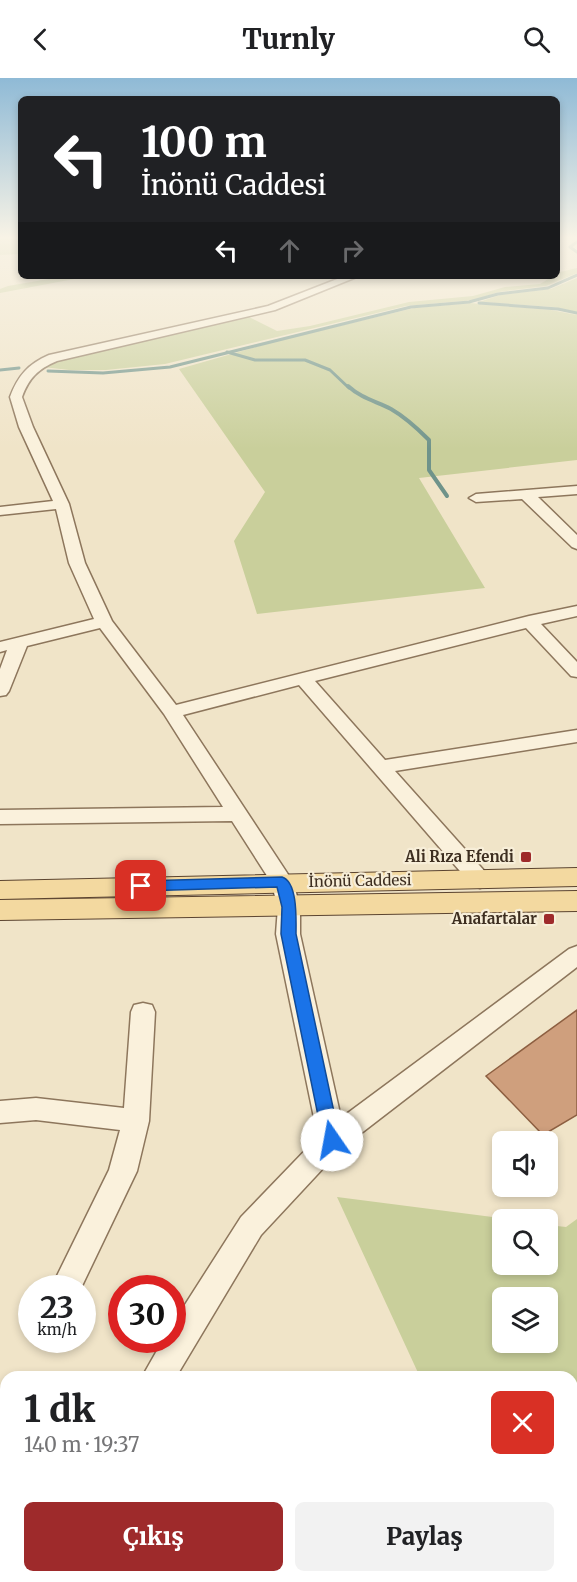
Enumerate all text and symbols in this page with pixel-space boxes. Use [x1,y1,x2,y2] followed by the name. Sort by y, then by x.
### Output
[242,22,335,56] text: Turnly
[24,23,57,56] icon: back
[520,23,553,56] icon: search
[141,116,267,168] text: 100 m
[42,120,120,198] icon: left
[141,168,326,202] text: İnönü Caddesi
[210,234,243,267] icon: left
[273,234,306,267] icon: ahead
[336,234,369,267] icon: right
[404,847,514,866] place label: Ali Rıza Efendi
[519,850,533,864] marker: Ali Rıza Efendi
[115,860,166,911] pin
[124,869,157,902] icon: arrive
[308,870,412,891] street label: İnönü Caddesi
[451,909,537,928] place label: Anafartalar
[542,912,556,926] marker: Anafartalar
[300,1108,364,1172] position arrow
[492,1131,558,1353] map controls
[492,1131,558,1197] button: sound
[492,1209,558,1275] button: search
[108,1275,186,1353] speed limit sign: 30
[492,1287,558,1353] button: layers
[40,1288,74,1326] text: 23
[37,1320,77,1339] text: km/h
[24,1387,95,1432] text: 1 dk
[491,1391,554,1454] button: close
[24,1432,139,1457] text: 140 m · 19:37
[24,1502,283,1571] button: Çıkış
[295,1502,554,1571] button: Paylaş

